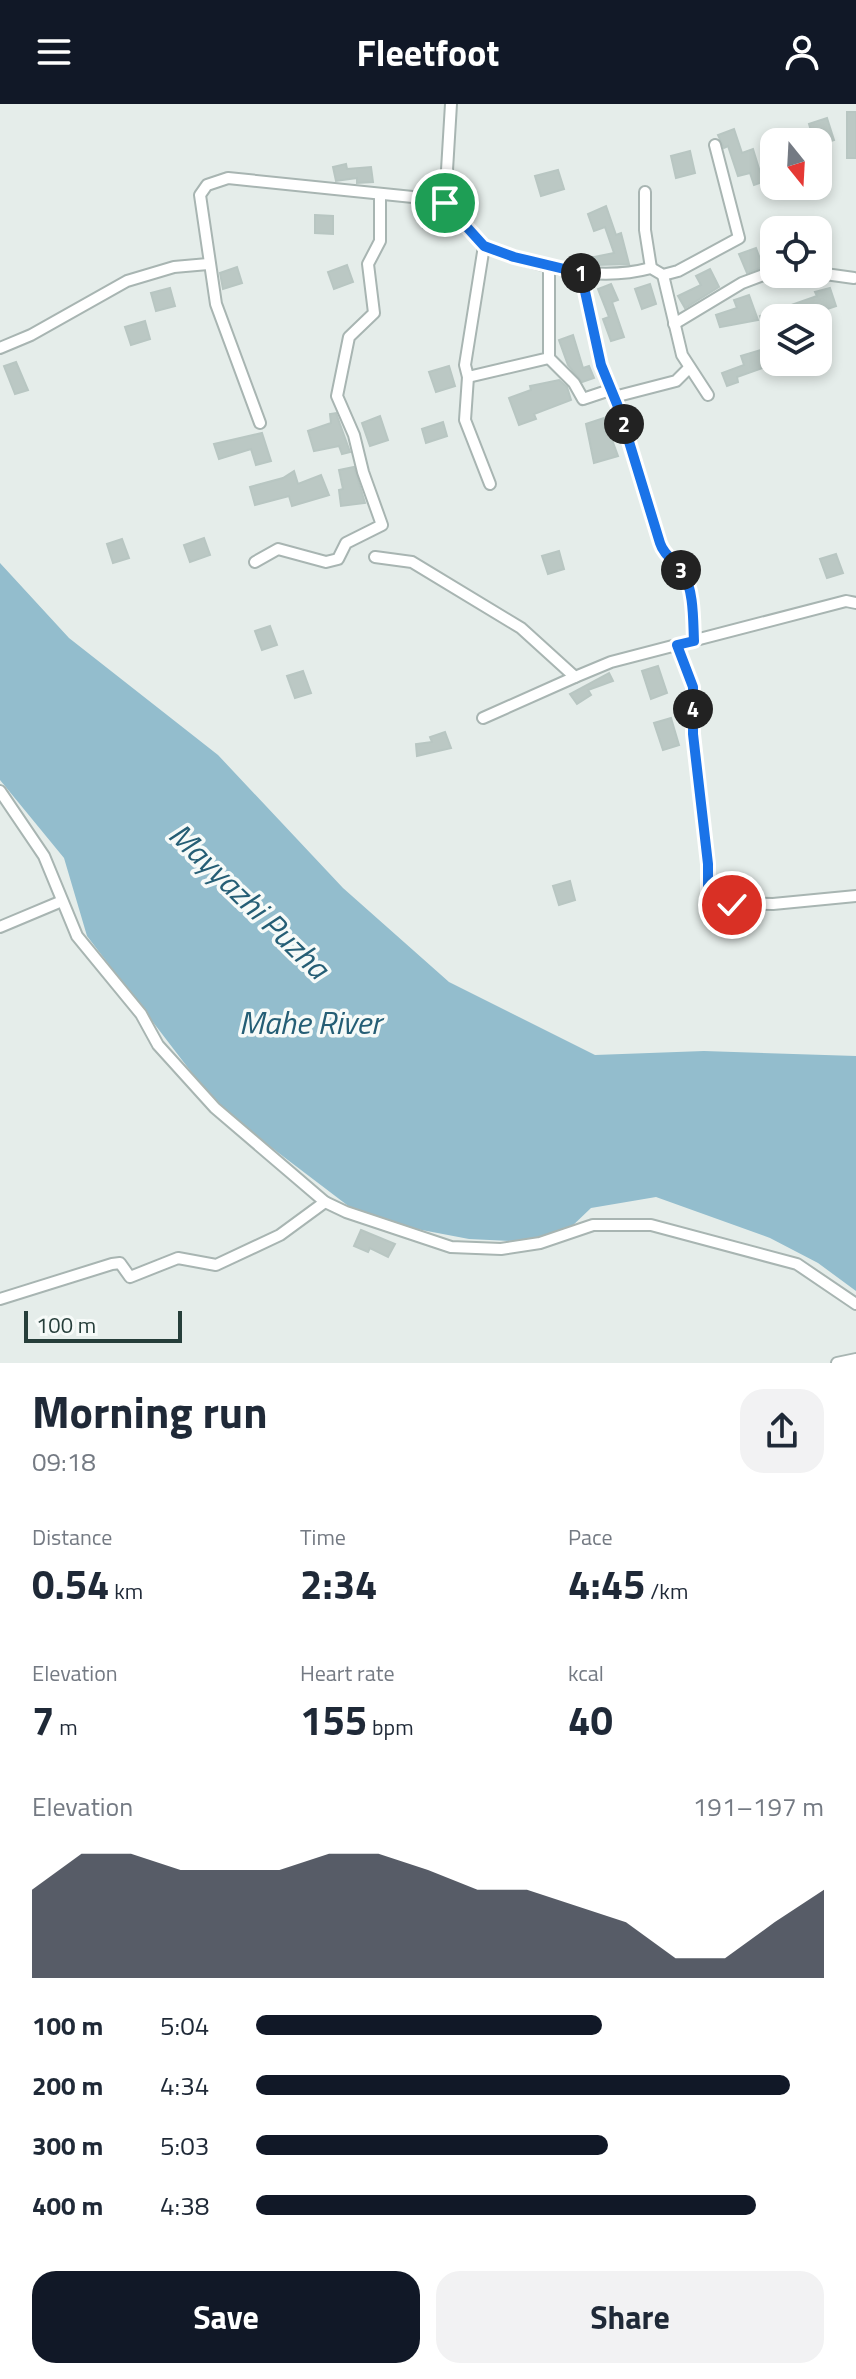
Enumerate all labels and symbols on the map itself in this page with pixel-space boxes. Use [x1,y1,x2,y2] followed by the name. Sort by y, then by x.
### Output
[760,128,832,200] north arrow
[411,169,479,237] pin
[561,253,601,293] pin: 1
[604,404,644,444] pin: 2
[661,550,701,590] pin: 3
[673,689,713,729] pin: 4
[158,811,342,991] water label: Mayyazhi Puzha
[698,871,766,939] pin
[239,998,385,1046] water label: Mahe River
[24,1307,182,1343] scale bar

